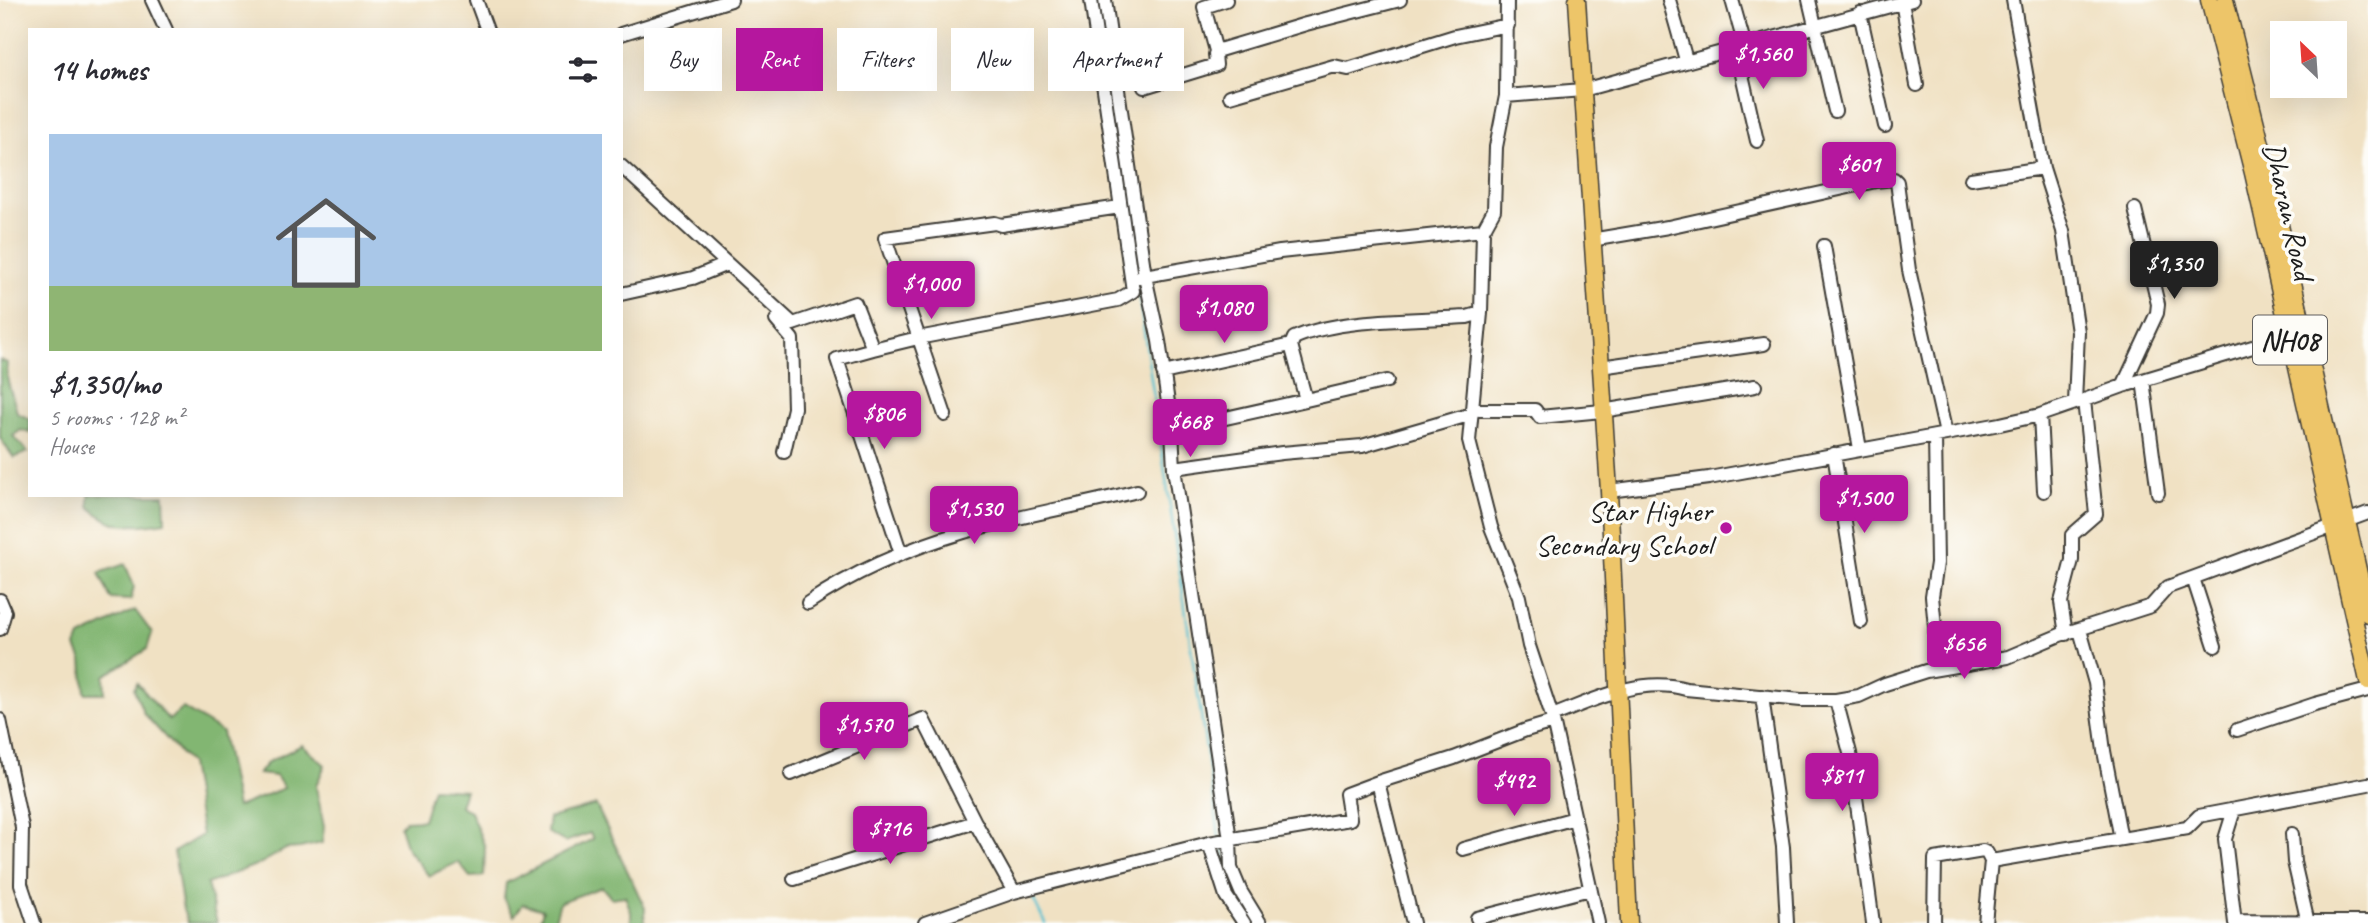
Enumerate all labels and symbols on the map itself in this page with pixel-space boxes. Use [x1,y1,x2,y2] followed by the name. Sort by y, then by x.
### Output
[2270,21,2347,98] north arrow
[1706,32,1820,91] pin: $1,560
[2255,139,2324,287] street label: Dharan Road
[1818,142,1900,202] pin: $601
[2117,242,2231,301] pin: $1,350
[874,262,988,321] pin: $1,000
[1167,286,1281,345] pin: $1,080
[2253,316,2327,364] road number: NH08
[843,392,925,451] pin: $806
[1149,400,1231,459] pin: $668
[1807,476,1921,535] pin: $1,500
[917,486,1031,546] pin: $1,530
[1535,492,1717,564] place label: Star Higher Secondary School
[1718,520,1734,536] marker: Star Higher Secondary School
[1923,622,2005,681] pin: $656
[807,702,921,762] pin: $1,570
[1801,754,1883,813] pin: $811
[1473,758,1555,818] pin: $492
[849,806,931,866] pin: $716

